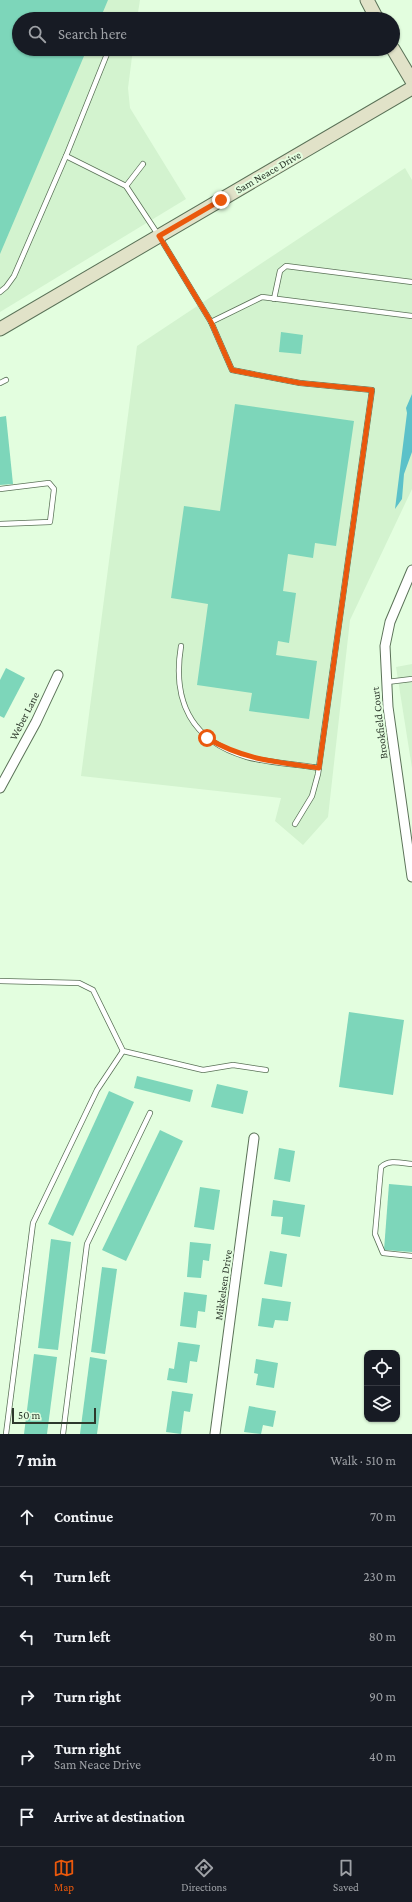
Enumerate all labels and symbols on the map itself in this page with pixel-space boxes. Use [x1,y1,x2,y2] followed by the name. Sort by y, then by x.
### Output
[233,148,303,196] street label: Sam Neace Drive
[212,191,230,209] route end
[369,686,389,760] street label: Brookfield Court
[7,690,41,742] street label: Weber Lane
[198,729,216,747] route start
[212,1249,234,1321] street label: Mikkelsen Drive
[12,1406,96,1425] scale bar

